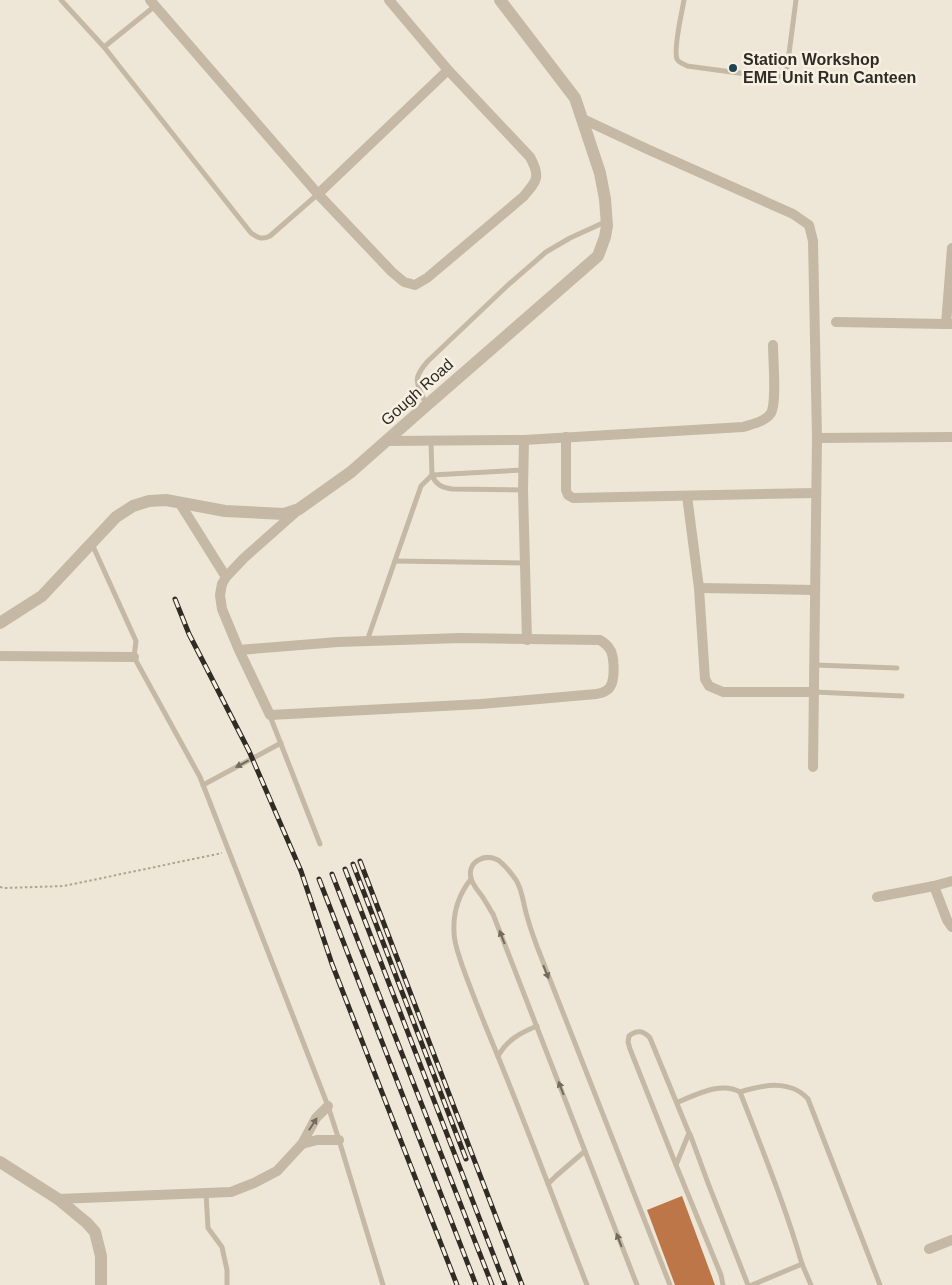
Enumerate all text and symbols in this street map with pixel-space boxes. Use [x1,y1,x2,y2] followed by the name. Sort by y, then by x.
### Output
[743,51,916,86] place label: Station Workshop EME Unit Run Canteen
[727,62,739,74] marker: Station Workshop EME Unit Run Canteen
[378,355,456,429] street label: Gough Road
[235,760,249,768] one-way arrow
[497,929,505,944] one-way arrow
[543,964,551,979] one-way arrow
[556,1081,564,1095] one-way arrow
[308,1117,318,1130] one-way arrow
[615,1232,623,1247] one-way arrow

